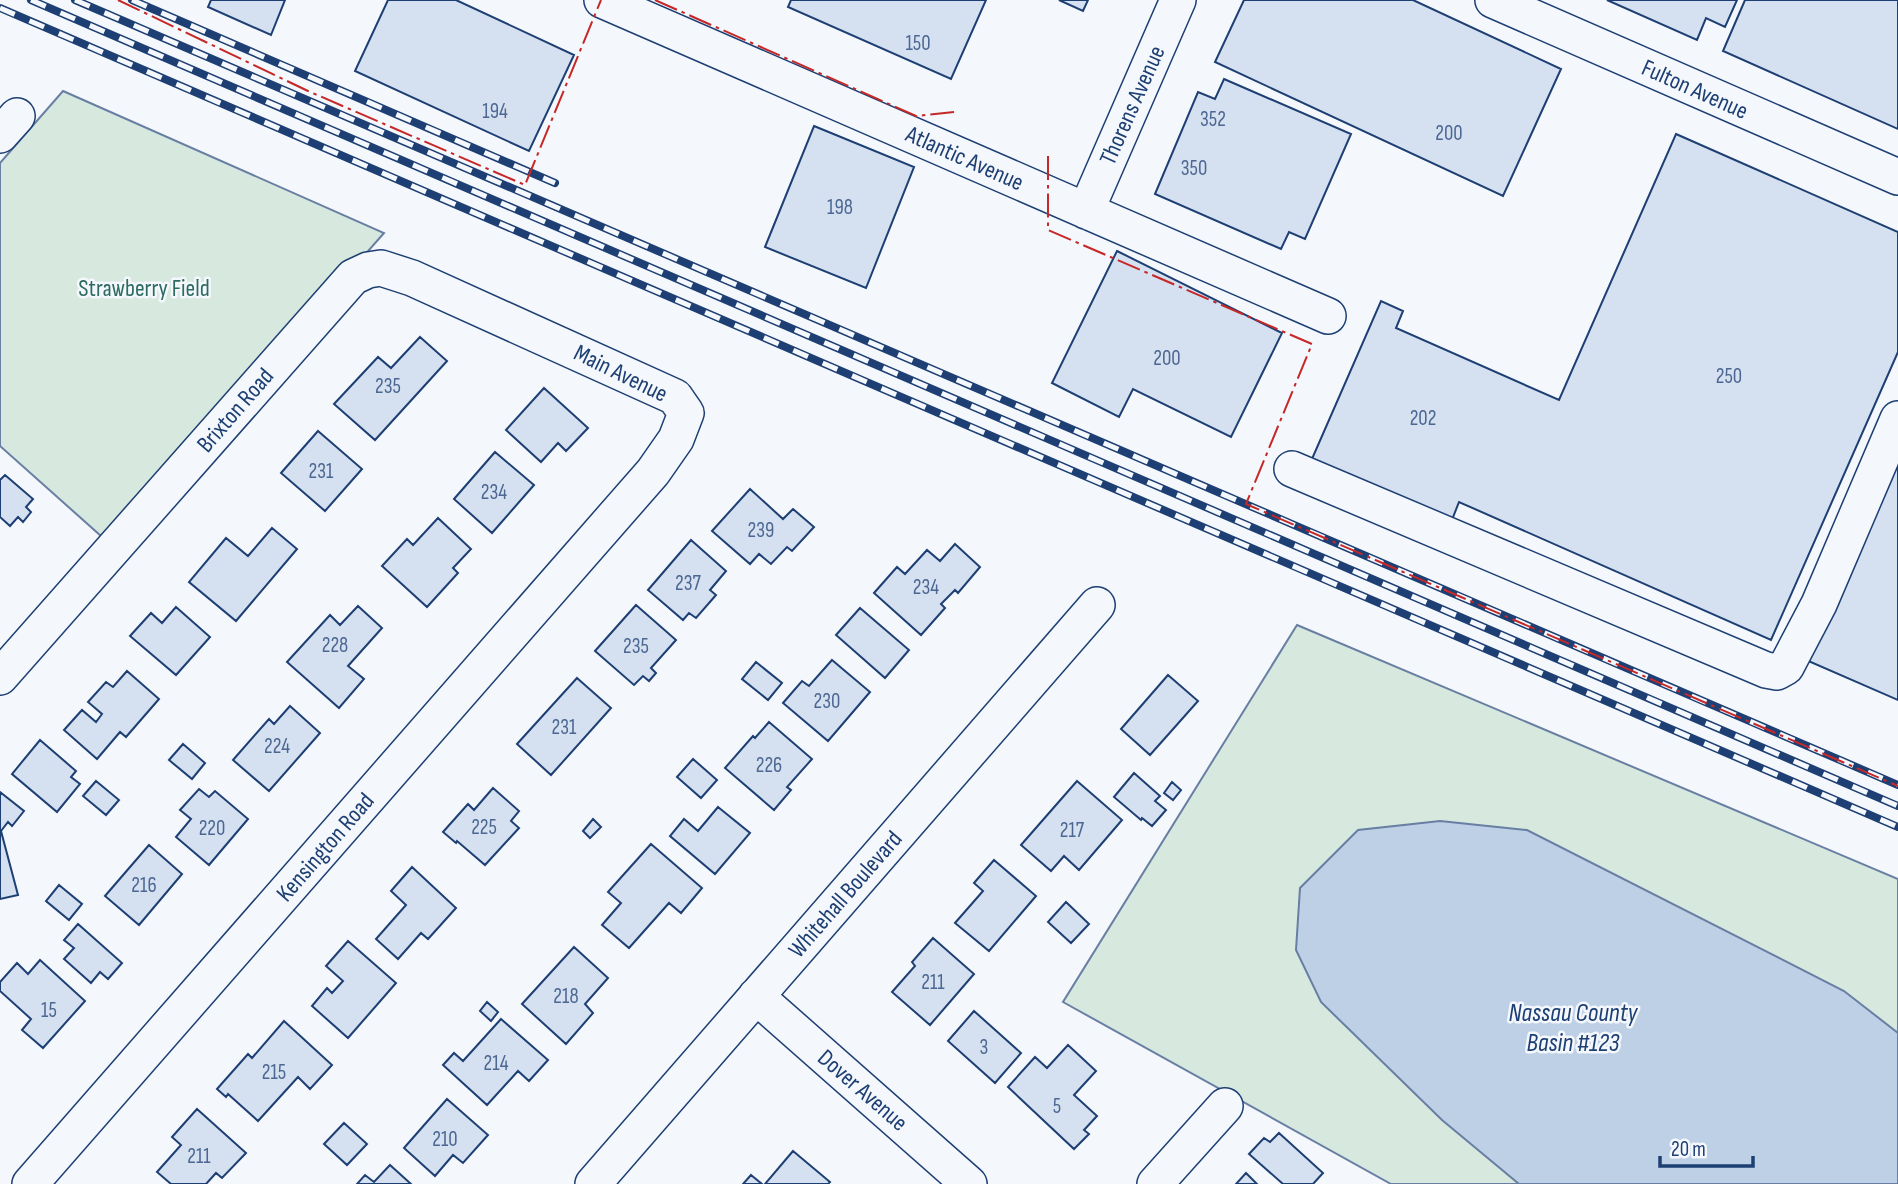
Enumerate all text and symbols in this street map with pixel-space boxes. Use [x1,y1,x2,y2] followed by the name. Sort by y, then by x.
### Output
[905,31,931,56] house number: 150
[1093,41,1172,169] street label: Thorens Avenue
[1637,53,1753,126] street label: Fulton Avenue
[482,99,508,124] house number: 194
[1200,107,1226,132] house number: 352
[901,119,1028,197] street label: Atlantic Avenue
[1435,121,1463,146] house number: 200
[1181,156,1207,181] house number: 350
[827,195,853,220] house number: 198
[78,274,210,303] park label: Strawberry Field
[569,338,672,409] street label: Main Avenue
[1153,346,1181,371] house number: 200
[191,362,280,458] street label: Brixton Road
[1716,364,1742,389] house number: 250
[375,374,401,399] house number: 235
[1410,406,1436,431] house number: 202
[309,459,334,484] house number: 231
[481,480,507,505] house number: 234
[748,518,774,543] house number: 239
[675,571,702,596] house number: 237
[913,575,939,600] house number: 234
[322,633,348,658] house number: 228
[623,634,649,659] house number: 235
[814,689,840,714] house number: 230
[552,715,577,740] house number: 231
[264,734,290,759] house number: 224
[756,753,782,778] house number: 226
[270,787,380,908] street label: Kensington Road
[471,815,497,840] house number: 225
[199,816,225,841] house number: 220
[1060,818,1085,843] house number: 217
[782,825,908,964] street label: Whitehall Boulevard
[131,873,157,898] house number: 216
[921,970,945,995] house number: 211
[553,984,579,1009] house number: 218
[41,998,57,1023] house number: 15
[1509,998,1639,1059] water label: Nassau County Basin #123
[980,1035,988,1060] house number: 3
[812,1043,914,1137] street label: Dover Avenue
[484,1051,509,1076] house number: 214
[262,1060,286,1085] house number: 215
[1053,1094,1061,1119] house number: 5
[1660,1124,1753,1168] scale bar
[432,1127,458,1152] house number: 210
[1671,1137,1706,1162] text: 20 m
[187,1144,211,1169] house number: 211

